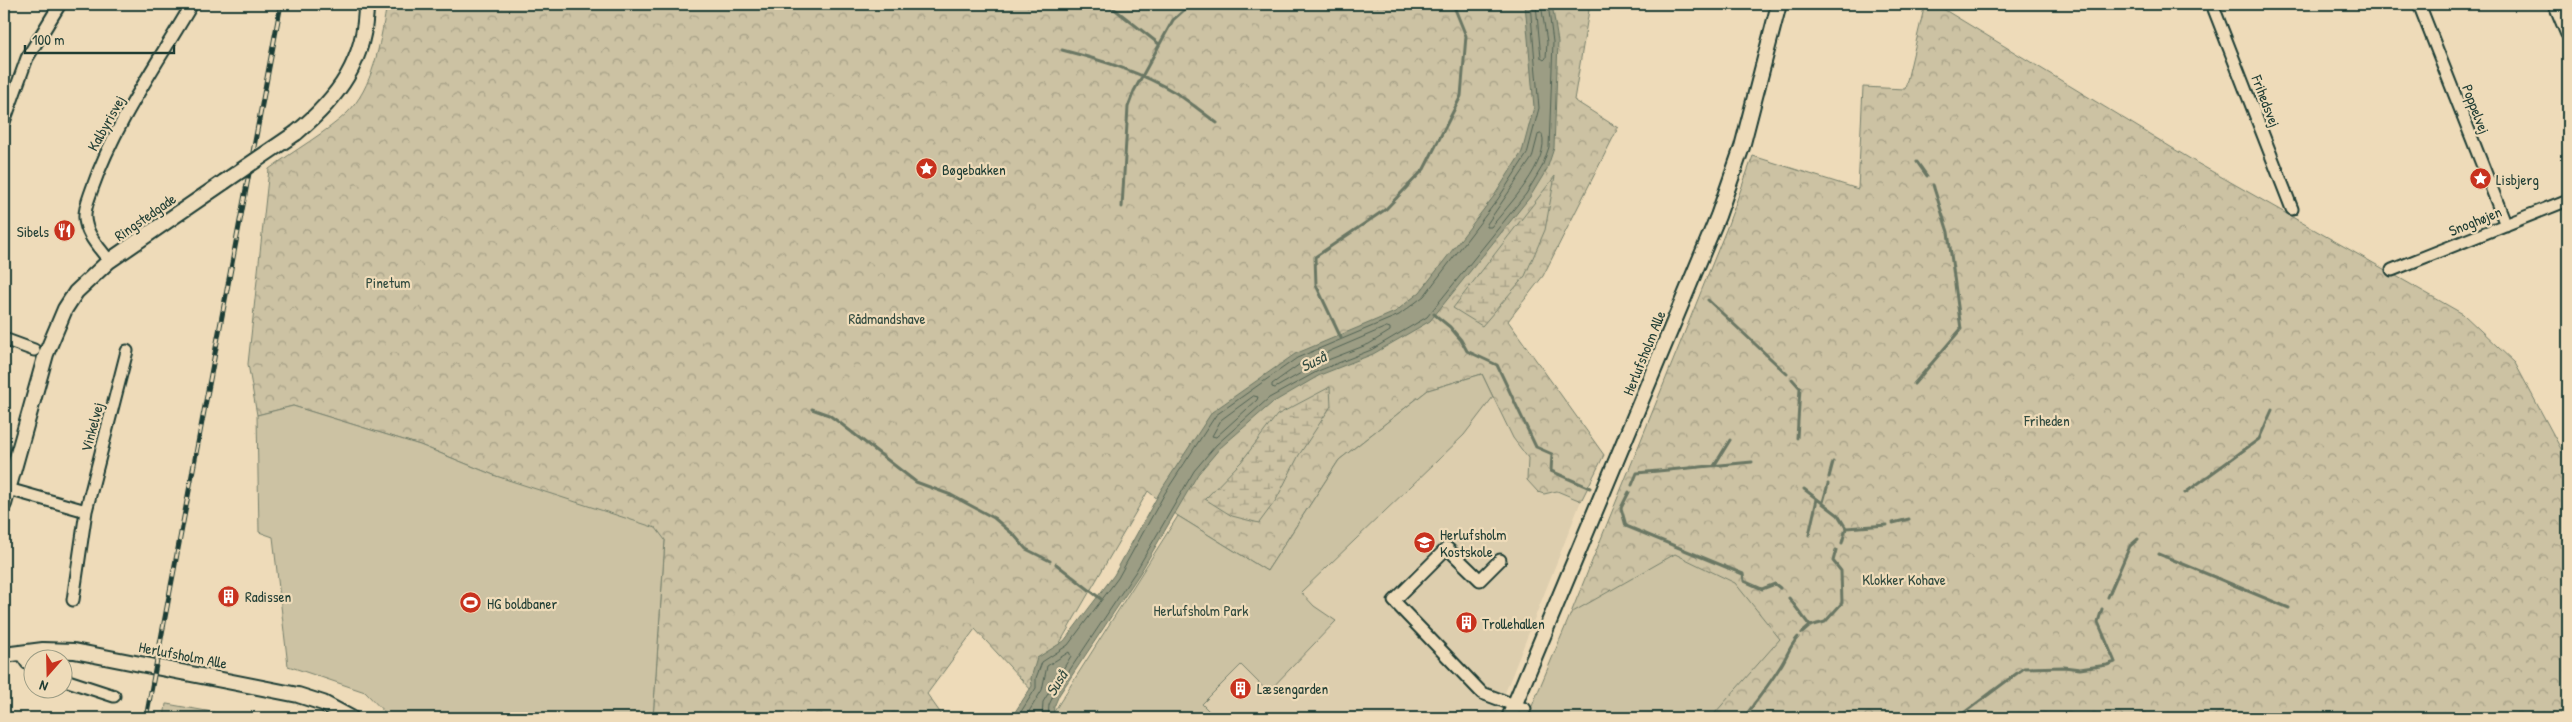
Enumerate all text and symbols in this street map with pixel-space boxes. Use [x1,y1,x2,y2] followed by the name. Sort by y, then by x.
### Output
[25,22,174,54] scale bar
[32,29,65,50] text: 100 m
[2246,71,2286,130] street label: Frihedsvej
[2457,81,2495,137] street label: Poppelvej
[82,91,130,155] street label: Kalbyrisvej
[914,157,938,181] place icon: Bøgebakken
[942,159,1006,180] place label: Bøgebakken
[2468,167,2492,191] place icon: Lisbjerg
[2496,169,2539,190] place label: Lisbjerg
[110,188,180,246] street label: Ringstedgade
[2445,201,2505,241] street label: Snoghøjen
[53,219,77,243] restaurant icon: Sibels
[17,221,49,242] place label: Sibels
[366,272,410,293] park label: Pinetum
[1617,307,1671,398] street label: Herlufsholm Alle
[848,308,926,329] park label: Rådmandshave
[1296,344,1331,377] water label: Suså
[75,400,109,454] street label: Vinkelvej
[2023,410,2070,431] park label: Friheden
[1440,524,1506,562] place label: Herlufsholm Kostskole
[1412,531,1436,555] school or university icon: Herlufsholm Kostskole
[1862,569,1946,590] park label: Klokker Kohave
[217,584,241,608] building icon: Radissen
[245,586,291,607] place label: Radissen
[459,591,483,615] sports icon: HG boldbaner
[487,593,558,614] place label: HG boldbaner
[1154,600,1249,621] park label: Herlufsholm Park
[1454,611,1478,635] building icon: Trollehallen
[1482,613,1545,634] place label: Trollehallen
[137,636,229,674] street label: Herlufsholm Alle
[22,650,72,700] north arrow
[1040,665,1073,700] water label: Suså
[36,676,50,697] text: N
[1229,676,1253,700] building icon: Læsengarden
[1257,678,1328,699] place label: Læsengarden

